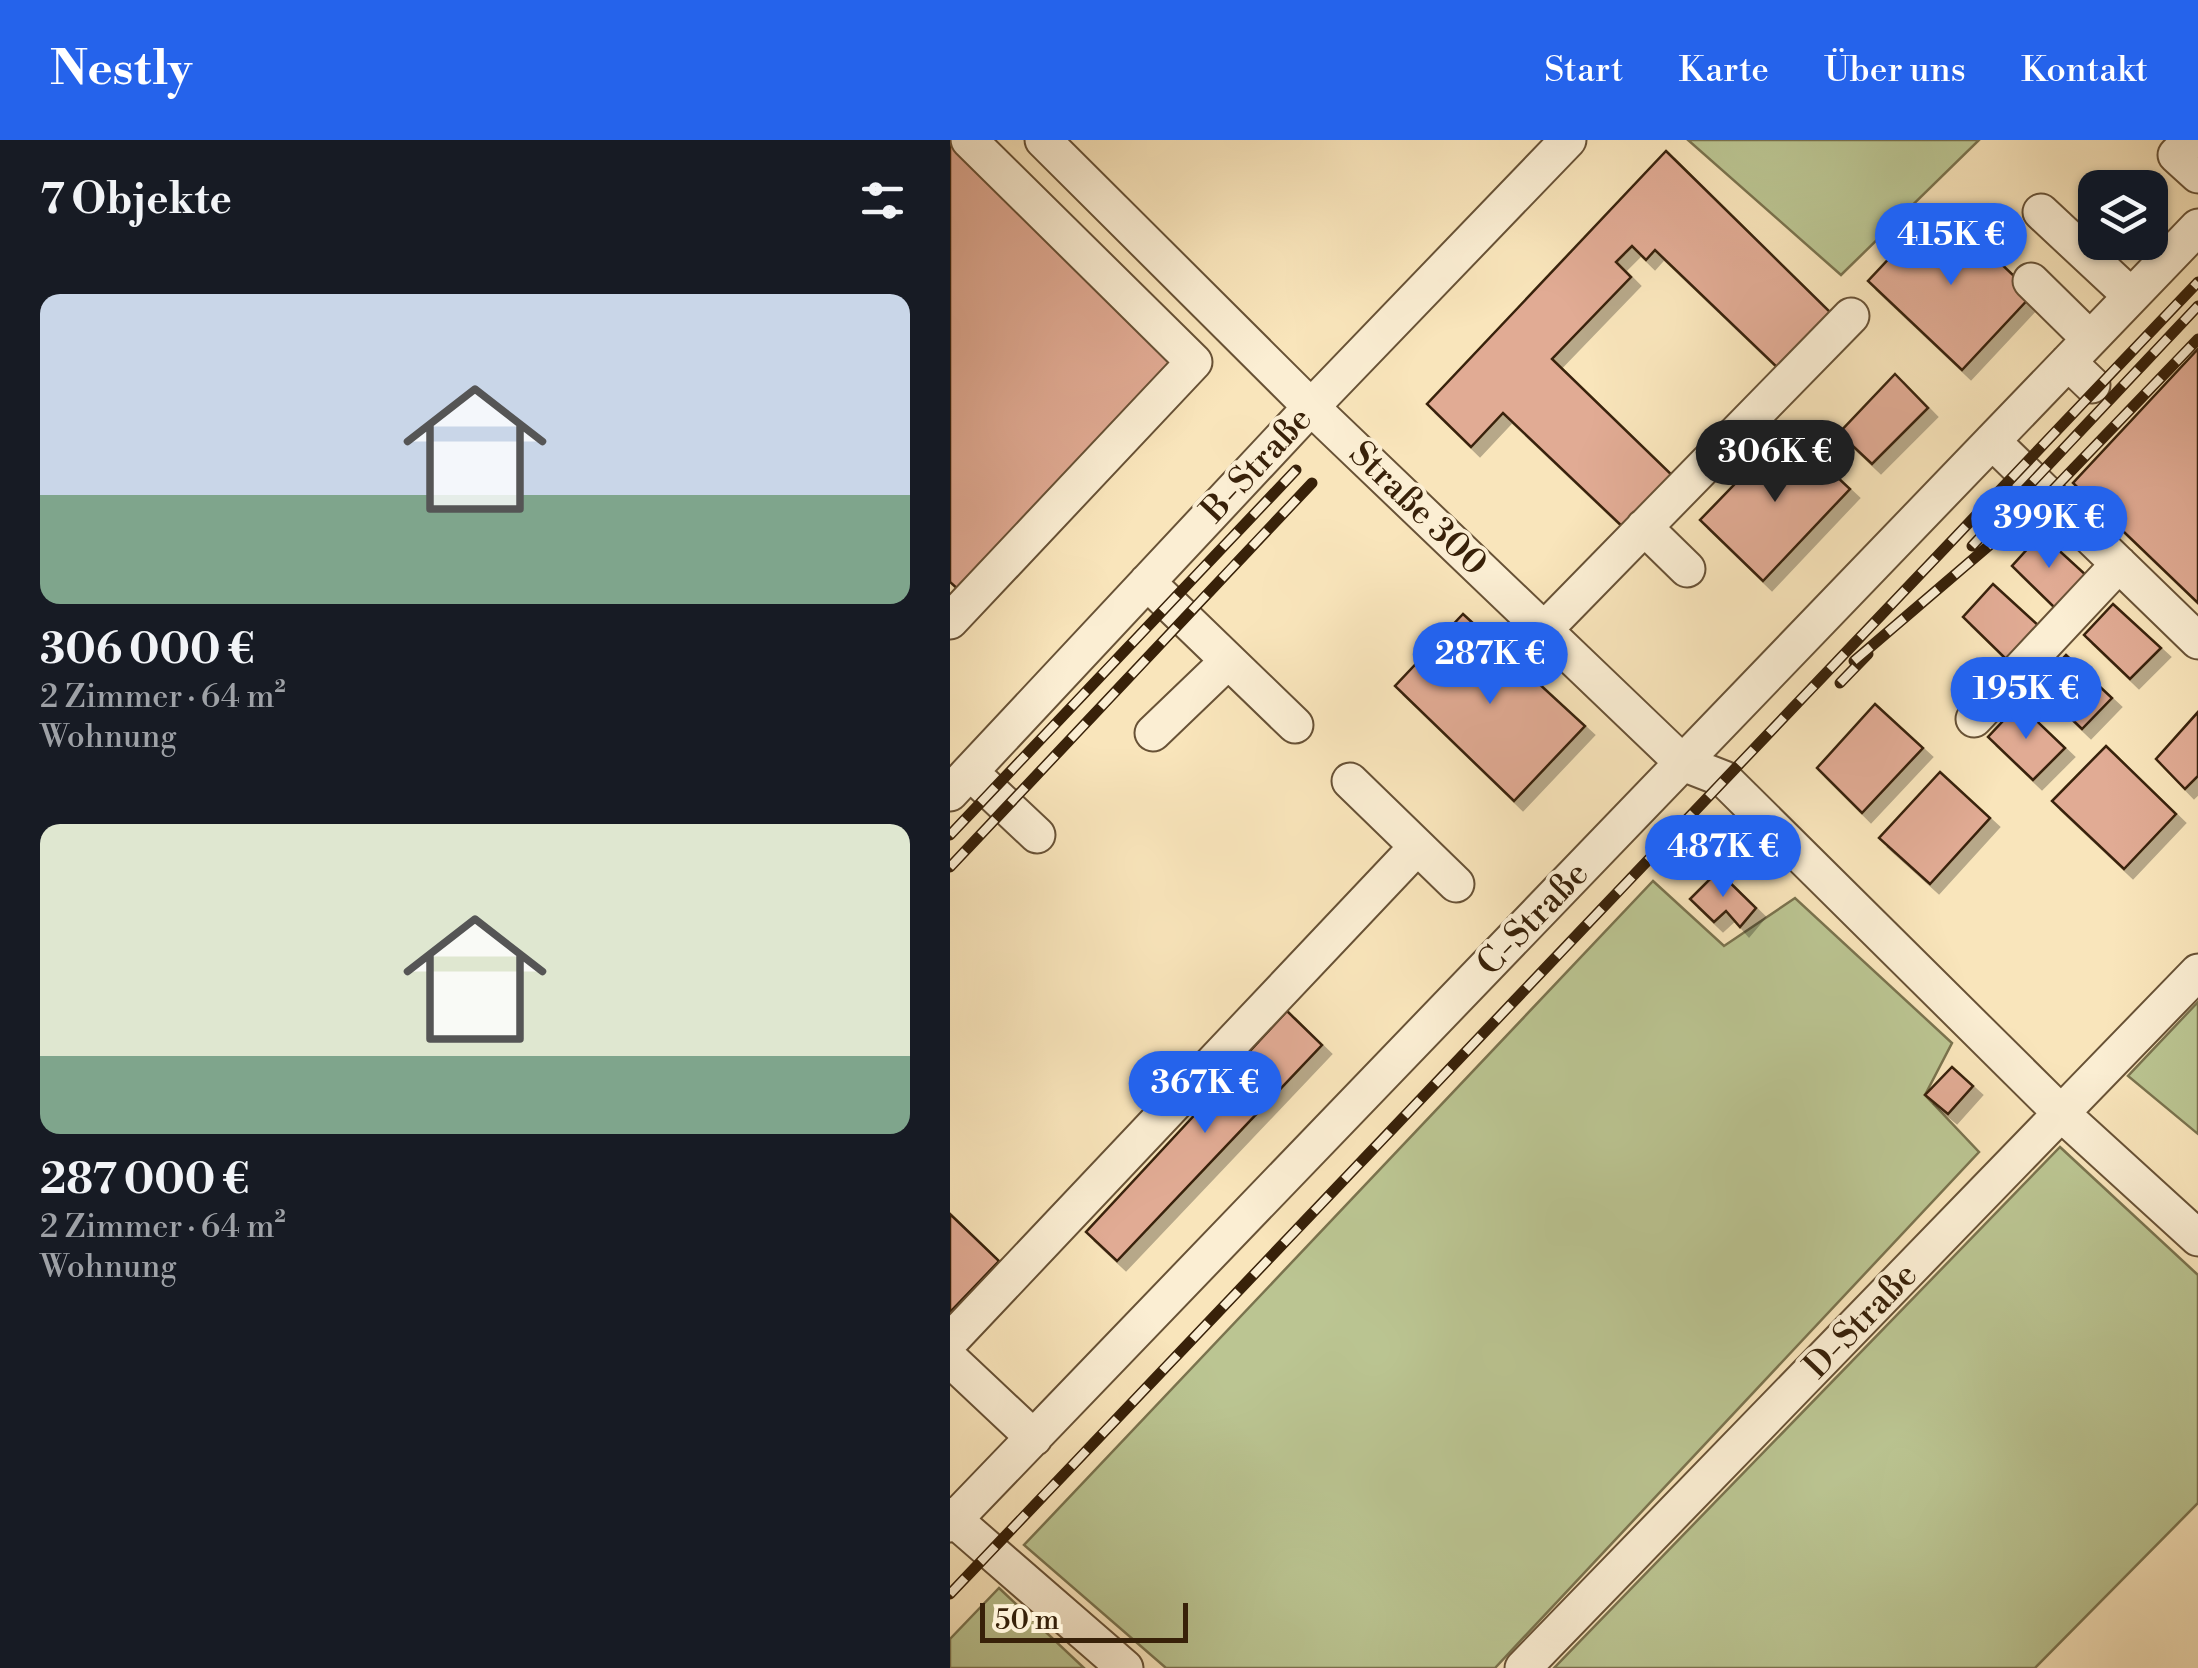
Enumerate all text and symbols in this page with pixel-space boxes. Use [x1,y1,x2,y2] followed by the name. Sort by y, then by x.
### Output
[50,40,192,100] text: Nestly
[1544,49,1624,92] text: Start
[1679,49,1769,92] text: Karte
[1824,49,1966,92] text: Über uns
[2021,49,2148,92] text: Kontakt
[2078,170,2168,260] map controls
[2078,170,2168,260] button: layers
[855,173,910,228] icon: filters
[40,174,232,227] text: 7 Objekte
[1870,203,2032,288] pin: 415K €
[1897,215,2005,255] text: 415K €
[385,359,565,539] icon: home
[1192,398,1321,533] street label: B-Straße
[1694,420,1856,505] pin: 306K €
[1718,432,1832,472] text: 306K €
[1340,433,1496,585] street label: Straße 300
[1968,486,2130,571] pin: 399K €
[1993,498,2105,538] text: 399K €
[1409,622,1571,707] pin: 287K €
[40,624,255,677] text: 306 000 €
[1435,634,1545,674] text: 287K €
[1945,657,2107,742] pin: 195K €
[1973,669,2079,709] text: 195K €
[40,677,286,717] text: 2 Zimmer · 64 m²
[40,717,177,757] text: Wohnung
[1642,815,1804,900] pin: 487K €
[1667,827,1779,867] text: 487K €
[1468,853,1598,985] street label: C-Straße
[385,889,565,1069] icon: home
[1124,1051,1286,1136] pin: 367K €
[1151,1063,1259,1103] text: 367K €
[40,1154,249,1207] text: 287 000 €
[40,1207,286,1247] text: 2 Zimmer · 64 m²
[40,1247,177,1287] text: Wohnung
[1795,1254,1927,1388] street label: D-Straße
[980,1598,1188,1642] scale bar
[995,1603,1059,1638] text: 50 m

